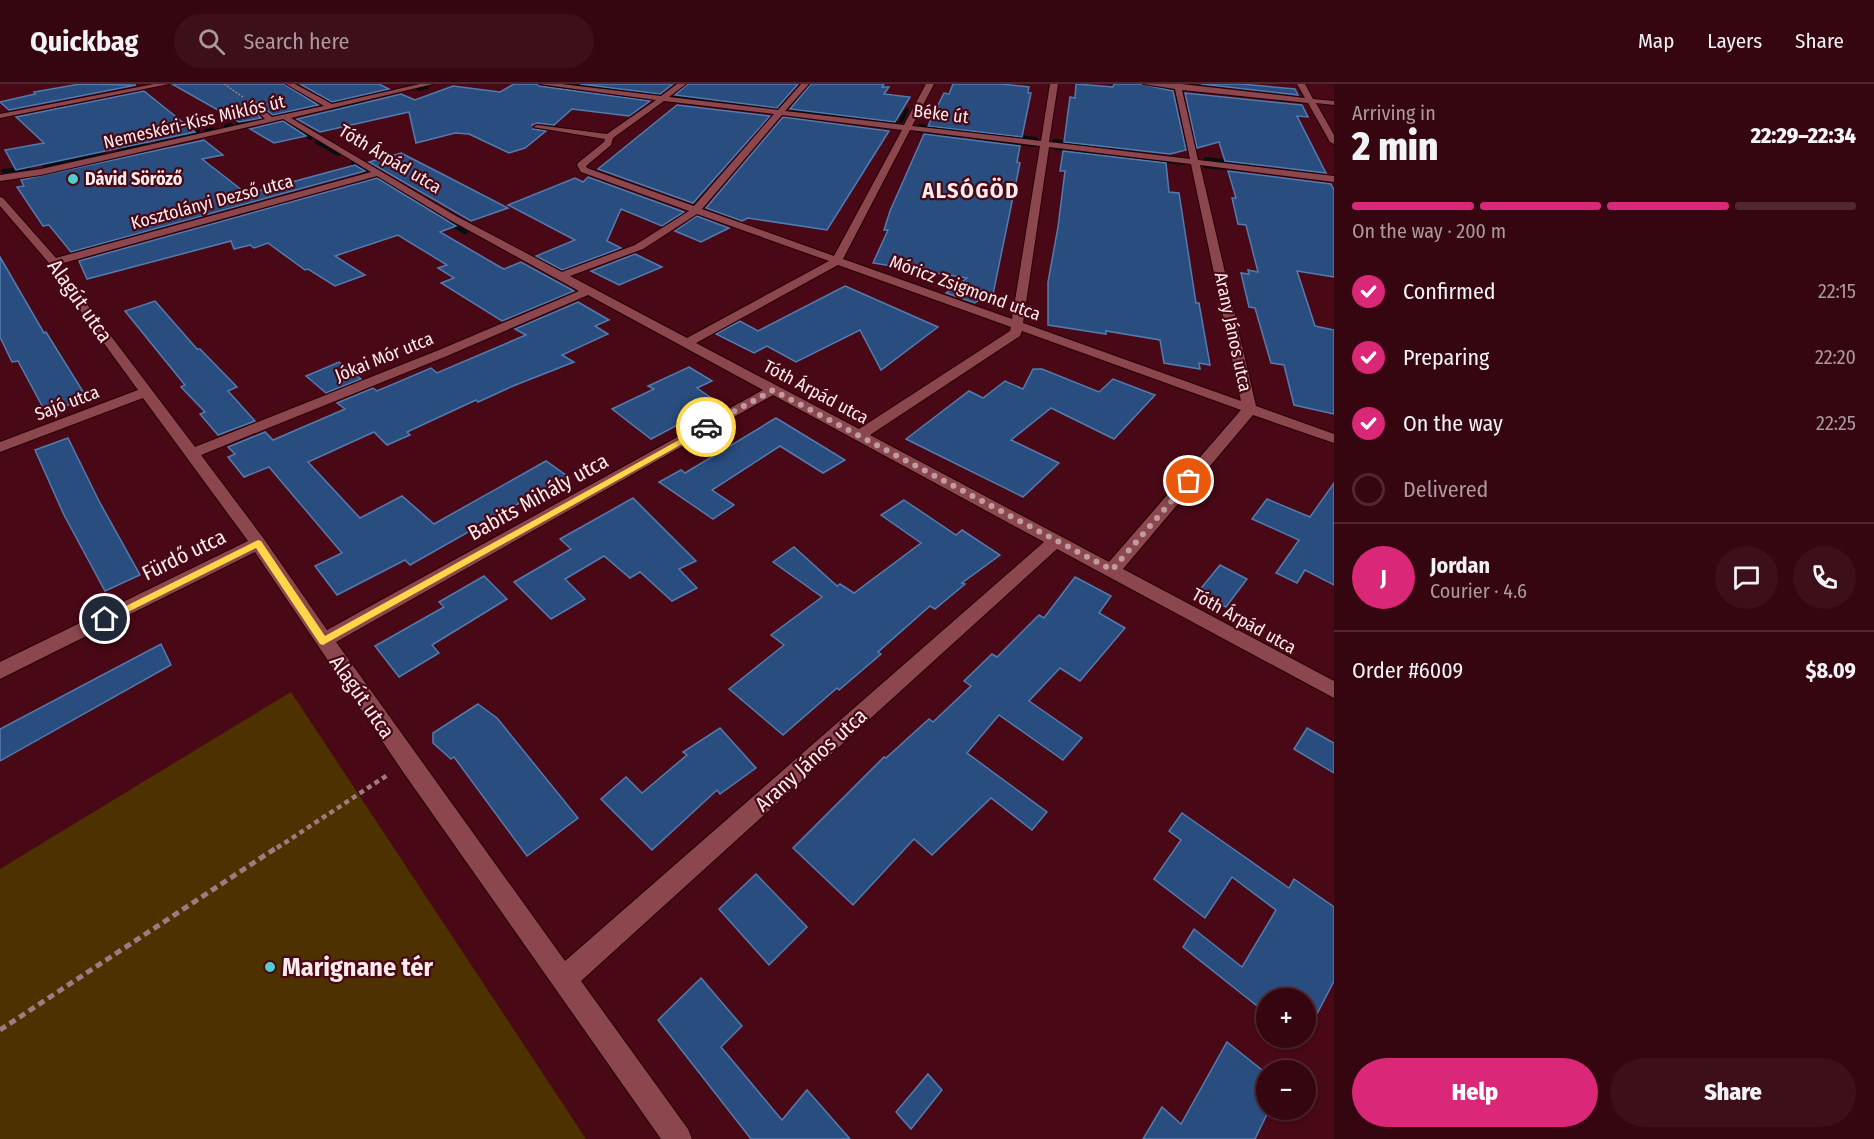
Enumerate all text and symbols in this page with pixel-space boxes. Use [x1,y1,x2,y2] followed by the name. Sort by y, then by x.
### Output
[174,14,594,68] search box
[30,25,138,58] text: Quickbag
[195,25,228,58] icon: search
[243,28,349,55] text: Search here
[1638,28,1674,54] text: Map
[1707,28,1762,54] text: Layers
[1795,28,1844,54] text: Share
[101,90,287,154] street label: Nemeskéri-Kiss Miklós út
[912,100,970,128] street label: Béke út
[1352,101,1436,125] text: Arriving in
[335,119,446,198] street label: Tóth Árpád utca
[1751,122,1856,149] text: 22:29–22:34
[1352,124,1438,170] text: 2 min
[85,168,183,190] place label: Dávid Söröző
[128,170,296,234] street label: Kosztolányi Dezső utca
[66,172,80,186] marker: Dávid Söröző
[921,177,1020,204] district label: ALSÓGÖD
[1352,219,1506,243] text: On the way · 200 m
[886,250,1044,326] street label: Móricz Zsigmond utca
[42,254,118,348] street label: Alagút utca
[1210,270,1256,394] street label: Arany János utca
[1352,275,1385,308] icon: check
[1403,278,1496,305] text: Confirmed
[1818,279,1856,303] text: 22:15
[332,327,437,387] street label: Jókai Mór utca
[1352,341,1385,374] icon: check
[1403,344,1489,371] text: Preparing
[1815,345,1856,369] text: 22:20
[760,354,873,429] street label: Tóth Árpád utca
[32,381,102,425] street label: Sajó utca
[676,397,736,457] courier
[1352,407,1385,440] icon: check
[1403,410,1503,437] text: On the way
[690,411,723,444] icon: car
[1816,411,1856,435] text: 22:25
[463,448,613,546] street label: Babits Mihály utca
[1163,455,1214,506] pin
[1172,464,1205,497] icon: bag
[1403,476,1488,503] text: Delivered
[138,524,230,586] street label: Fürdő utca
[1715,546,1778,609] button: chat
[1793,546,1856,609] button: phone
[1430,552,1490,579] text: Jordan
[1380,564,1387,591] text: J
[1430,579,1527,603] text: Courier · 4.6
[1188,582,1301,659] street label: Tóth Árpád utca
[79,593,130,644] pin
[88,602,121,635] icon: home
[324,650,400,744] street label: Alagút utca
[1352,657,1463,684] text: Order #6009
[1805,657,1856,684] text: $8.09
[750,703,872,817] street label: Arany János utca
[282,952,433,983] place label: Marignane tér
[263,960,277,974] marker: Marignane tér
[1256,988,1316,1120] map controls
[1256,988,1316,1048] button: +
[1352,1058,1598,1127] button: Help
[1610,1058,1856,1127] button: Share
[1256,1060,1316,1120] button: −

